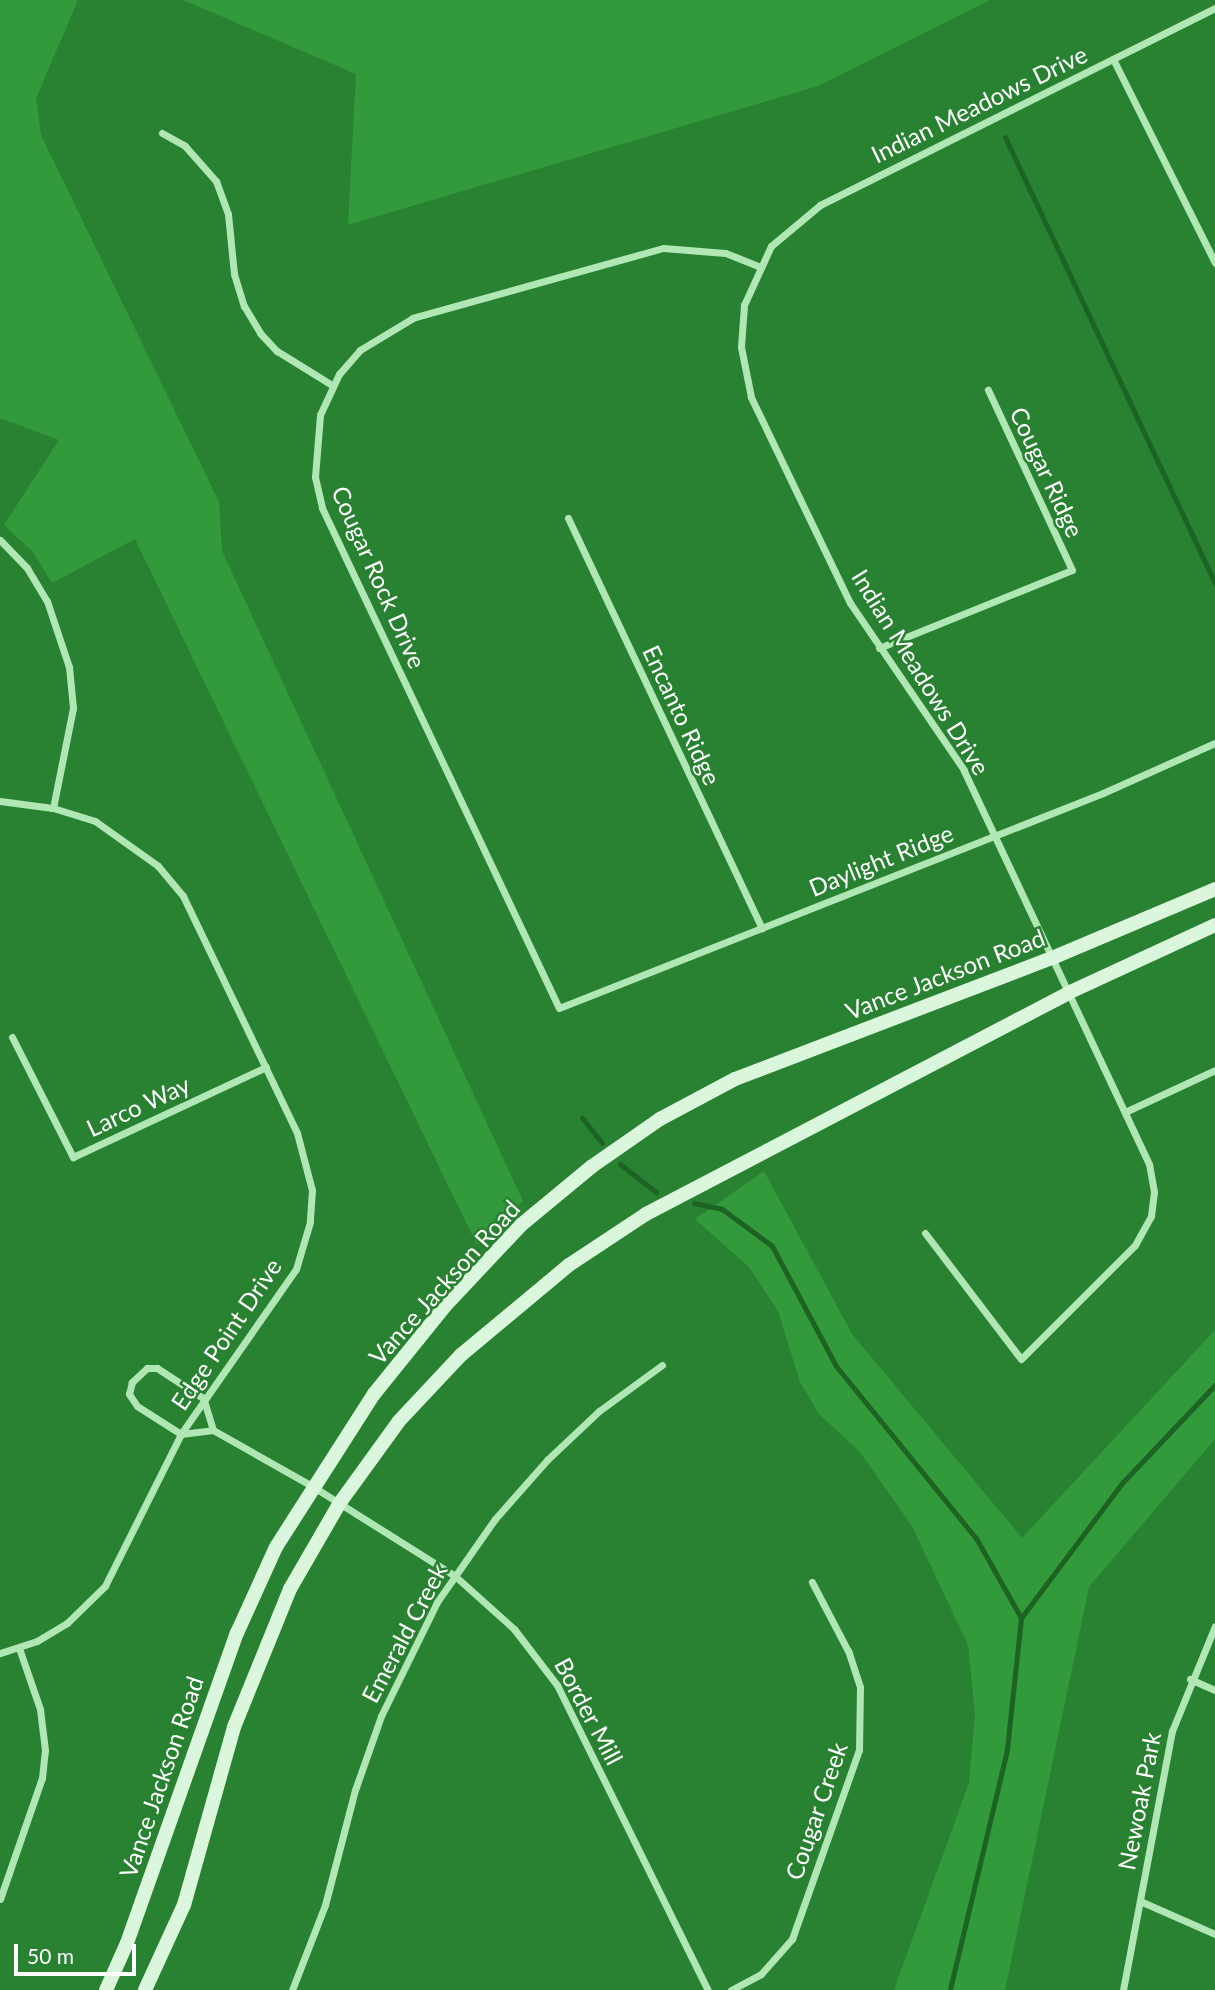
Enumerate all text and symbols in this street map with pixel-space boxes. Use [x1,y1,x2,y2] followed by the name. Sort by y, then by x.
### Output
[866,39,1092,169] street label: Indian Meadows Drive
[1004,402,1090,542] street label: Cougar Ridge
[326,481,432,673] street label: Cougar Rock Drive
[846,564,996,780] street label: Indian Meadows Drive
[637,641,727,789] street label: Encanto Ridge
[805,818,957,902] street label: Daylight Ridge
[841,923,1049,1025] street label: Vance Jackson Road
[82,1069,194,1143] street label: Larco Way
[362,1194,526,1370] street label: Vance Jackson Road
[165,1253,287,1415] street label: Edge Point Drive
[355,1559,453,1707] street label: Emerald Creek
[549,1652,629,1770] street label: Border Mill
[113,1672,209,1882] street label: Vance Jackson Road
[1112,1730,1166,1872] street label: Newoak Park
[779,1738,853,1884] street label: Cougar Creek
[18,1930,140,1974] scale bar
[27,1943,74,1968] text: 50 m

